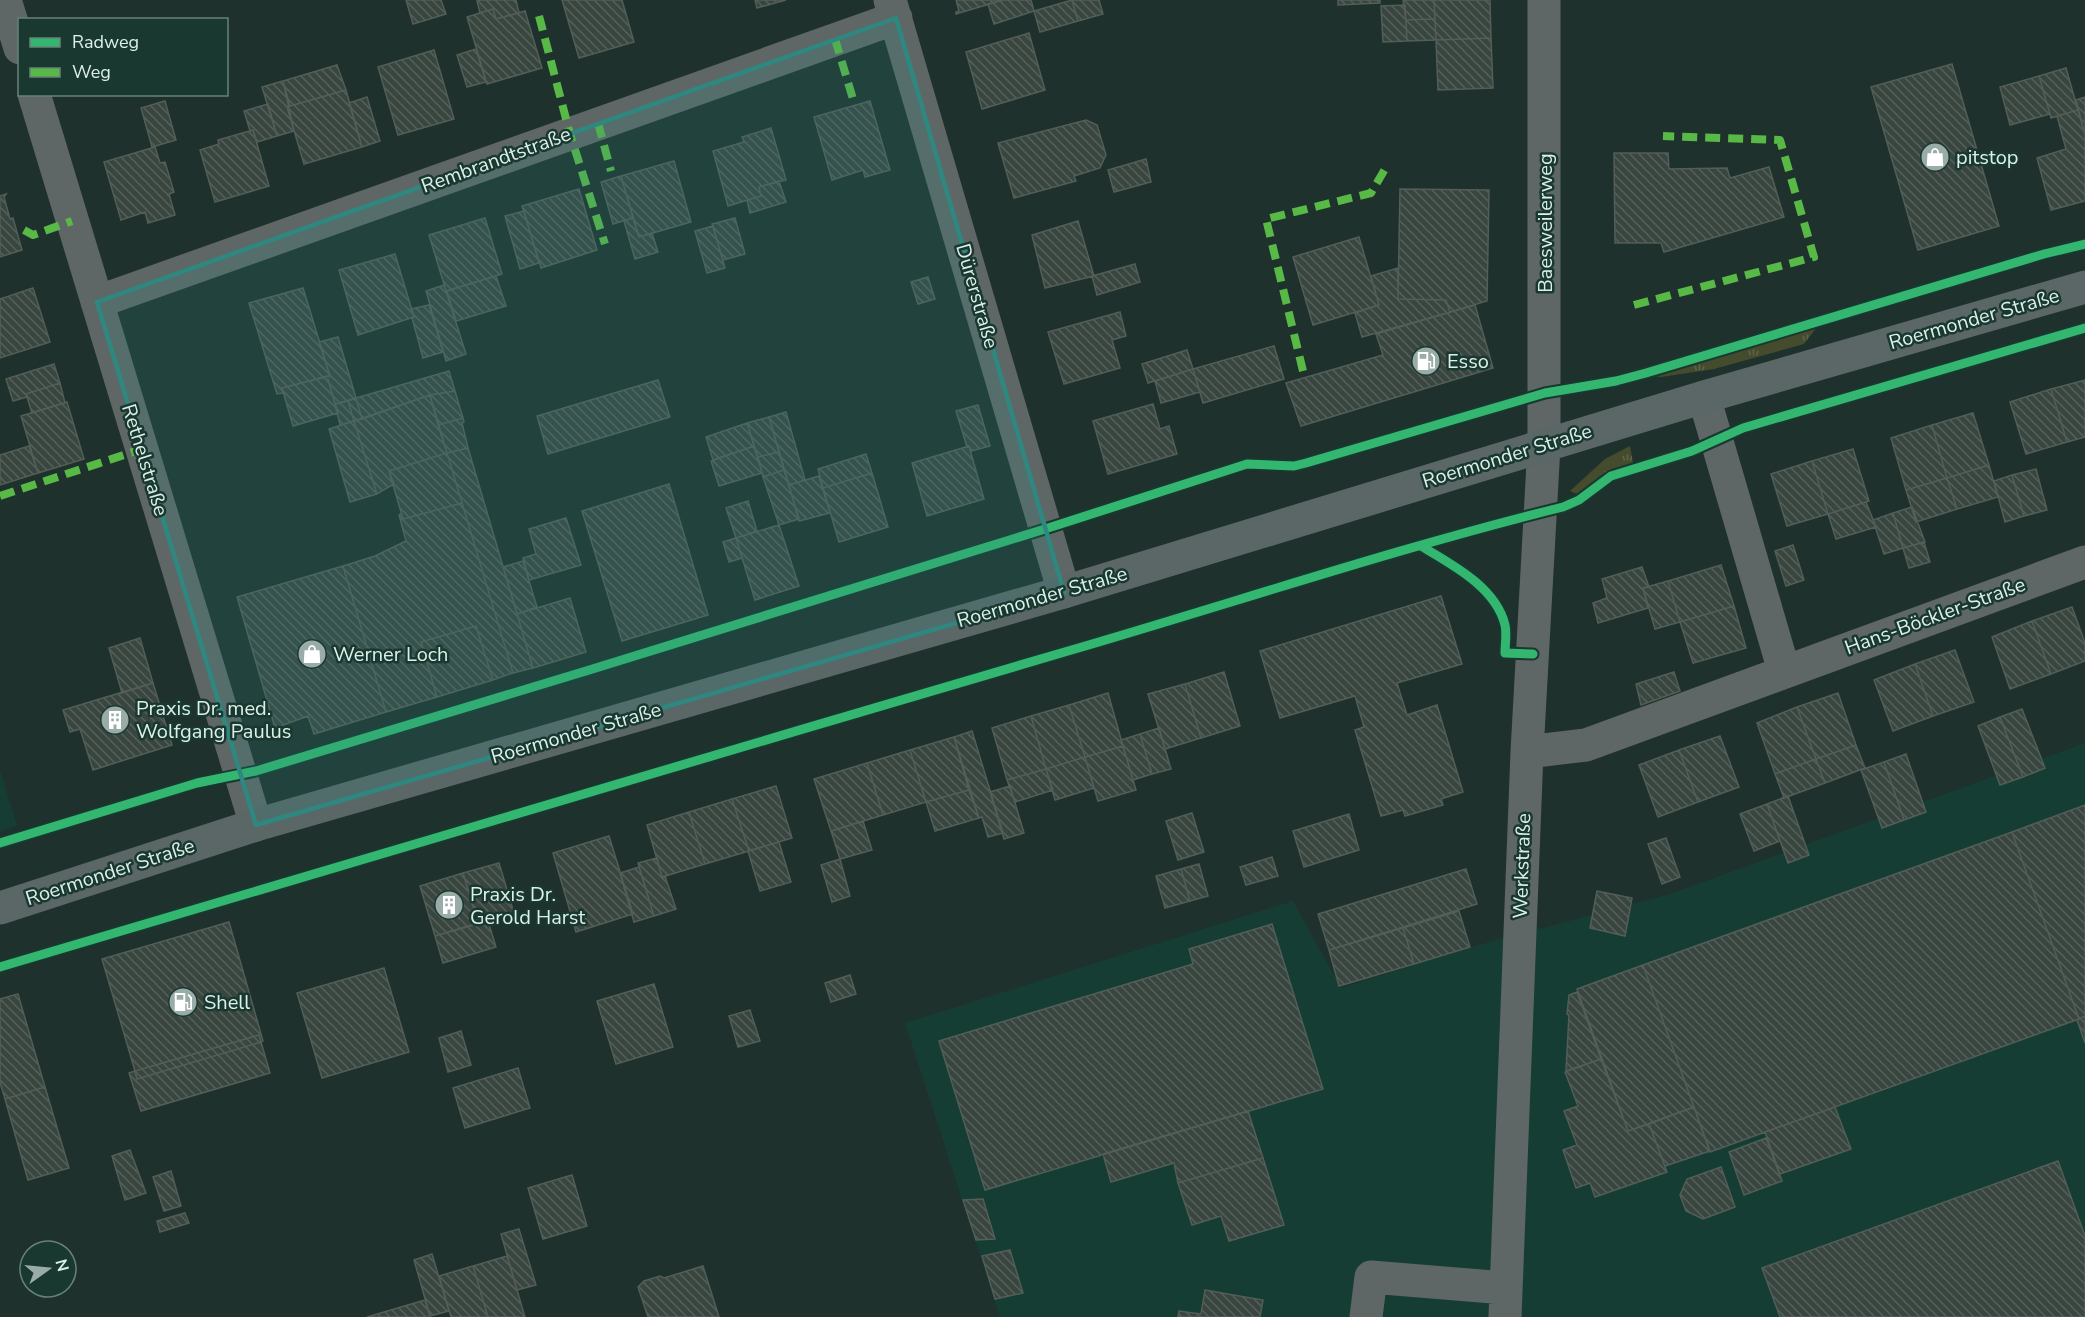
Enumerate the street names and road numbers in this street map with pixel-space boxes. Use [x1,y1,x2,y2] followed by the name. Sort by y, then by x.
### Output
[417,120,575,200] street label: Rembrandtstraße
[1532,153,1559,293] street label: Baesweilerweg
[949,240,1005,352] street label: Dürerstraße
[1886,282,2062,356] street label: Roermonder Straße
[115,401,175,519] street label: Rethelstraße
[1419,417,1595,495] street label: Roermonder Straße
[954,560,1130,634] street label: Roermonder Straße
[1841,571,2029,661] street label: Hans-Böckler-Straße
[488,696,664,770] street label: Roermonder Straße
[1507,813,1537,919] street label: Werkstraße
[22,832,198,912] street label: Roermonder Straße

